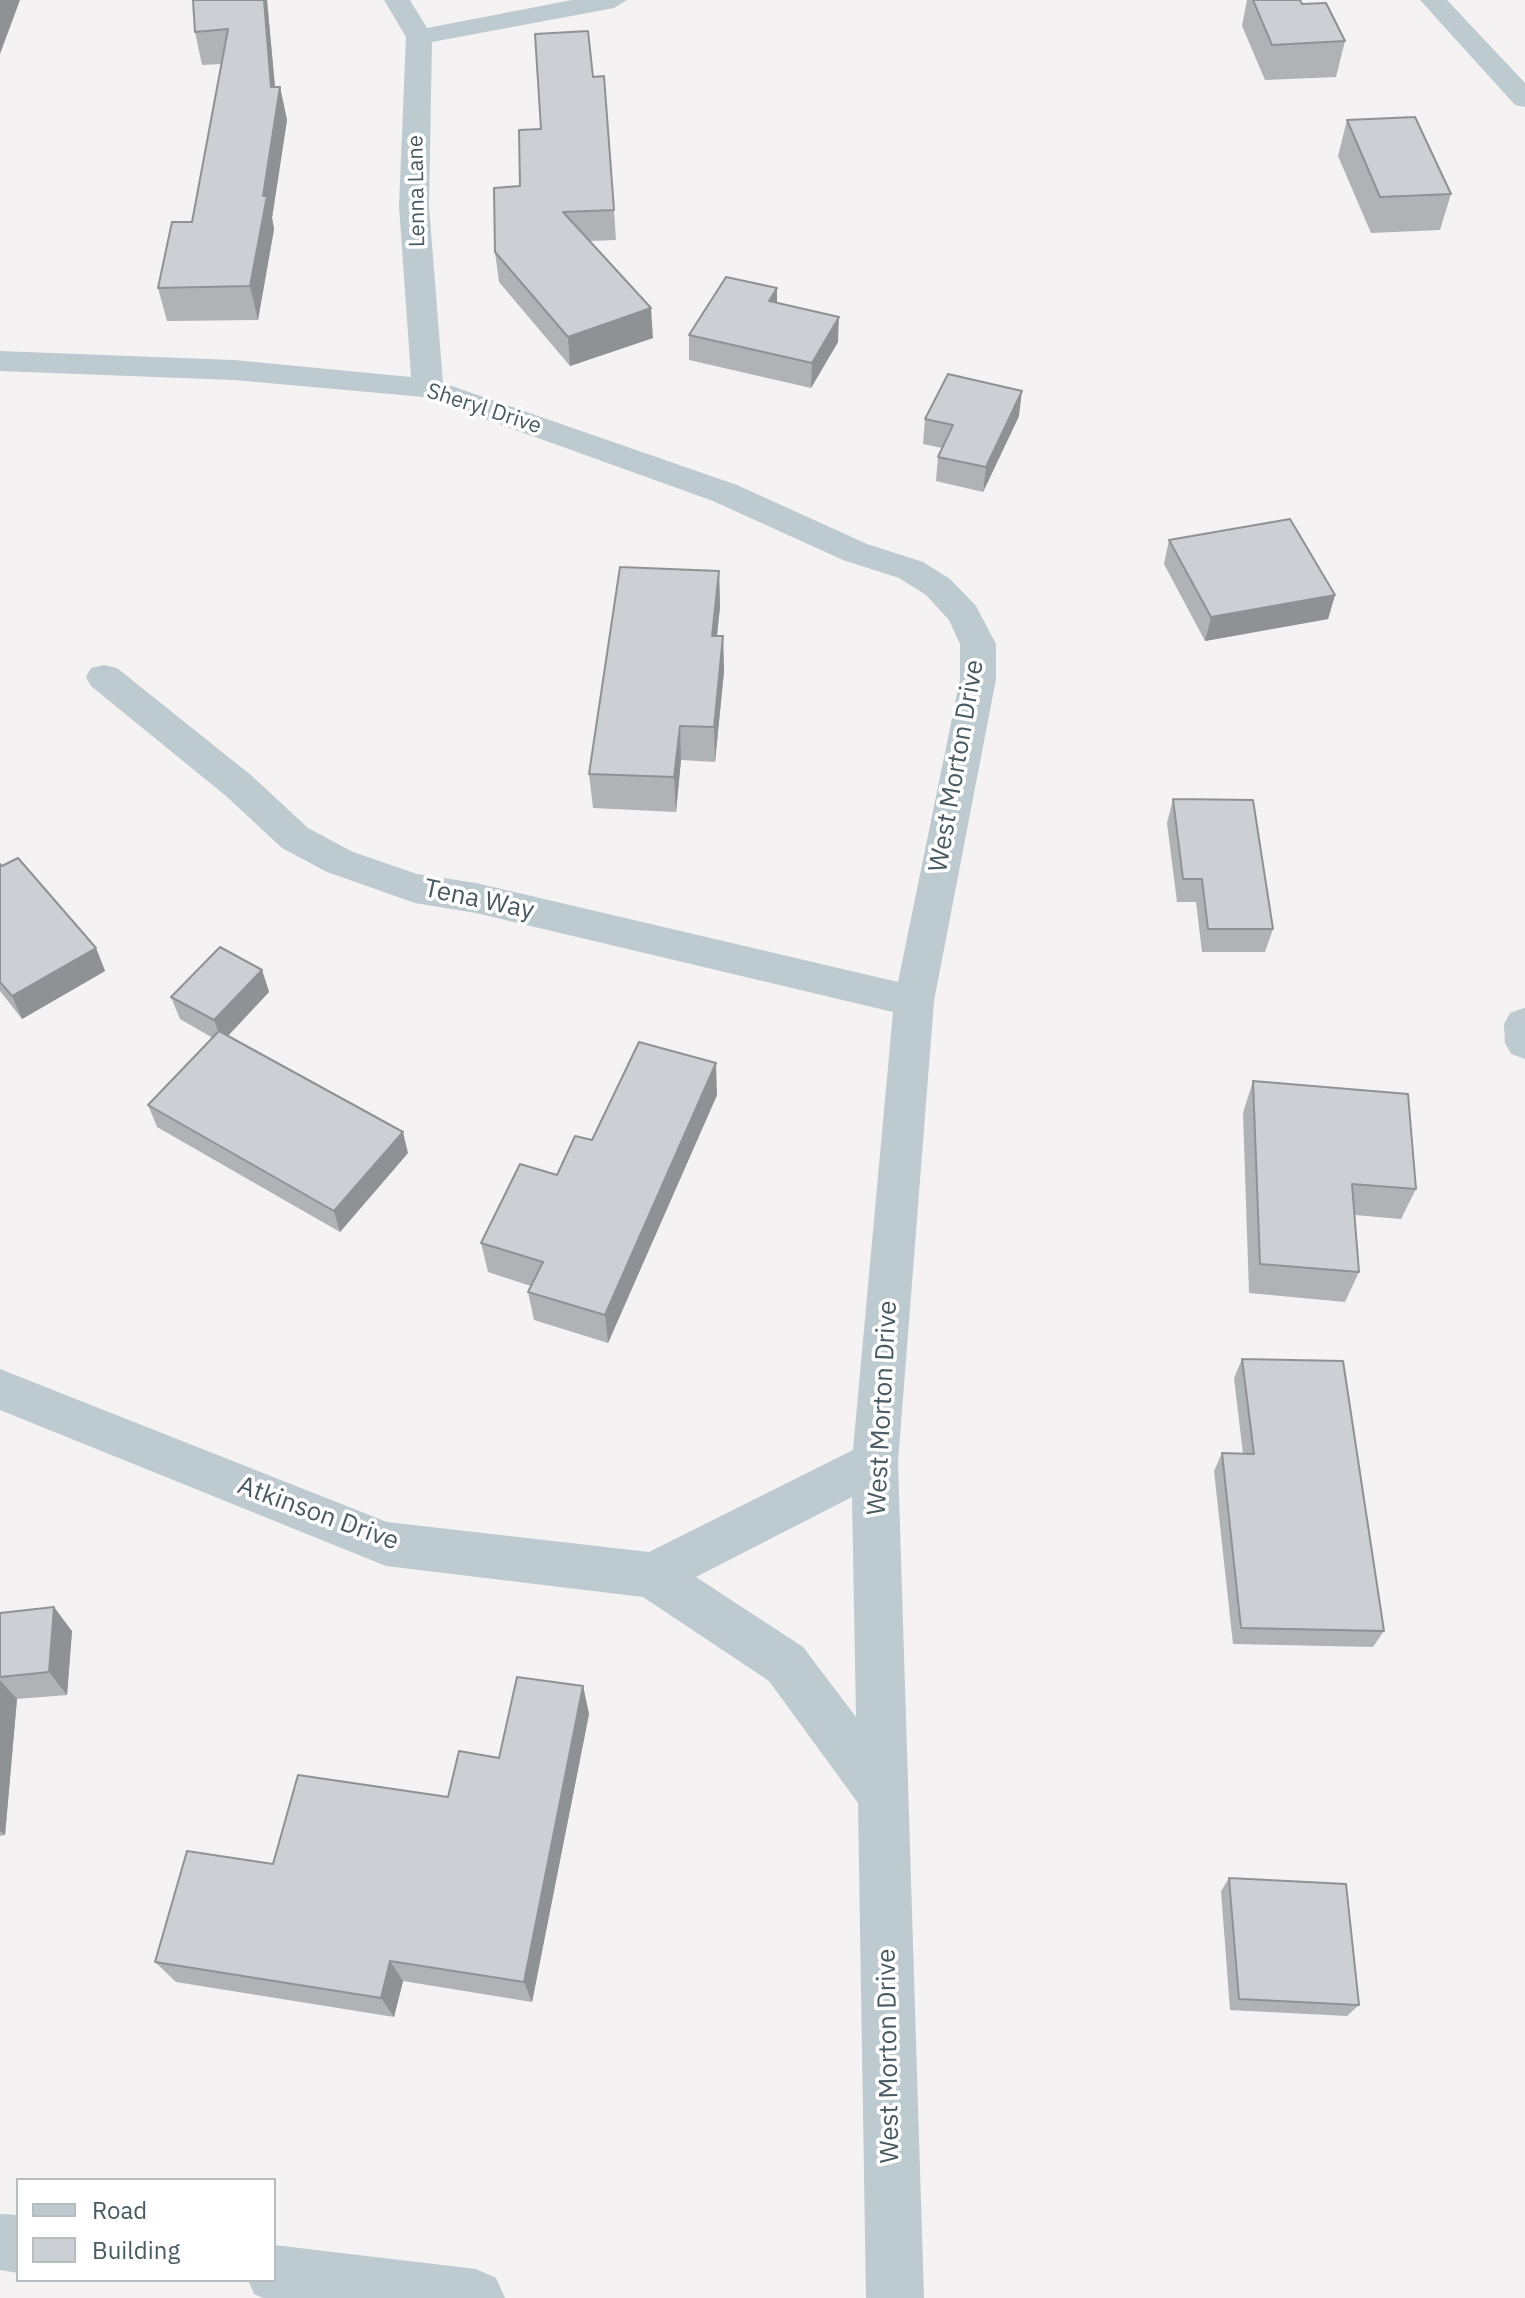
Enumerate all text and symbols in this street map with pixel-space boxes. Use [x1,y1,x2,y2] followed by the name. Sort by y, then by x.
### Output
[403,135,431,247] street label: Lenna Lane
[423,378,545,440] street label: Sheryl Drive
[923,657,991,875] street label: West Morton Drive
[421,873,537,927] street label: Tena Way
[862,1300,904,1516] street label: West Morton Drive
[233,1470,403,1558] street label: Atkinson Drive
[872,1948,906,2164] street label: West Morton Drive
[16,2178,276,2282] legend
[92,2194,147,2226] text: Road
[92,2234,180,2266] text: Building

